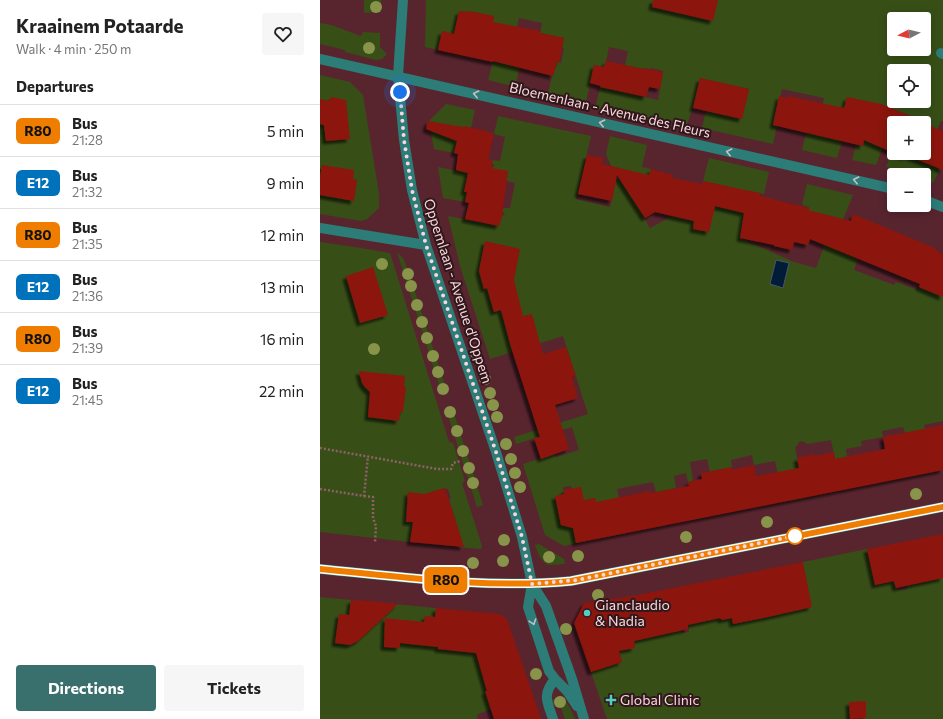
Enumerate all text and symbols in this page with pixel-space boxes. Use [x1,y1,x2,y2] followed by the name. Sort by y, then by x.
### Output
[887,12,931,56] north arrow
[887,12,931,212] map controls
[262,13,304,55] button: heart
[16,14,184,37] text: Kraainem Potaarde
[16,41,131,57] text: Walk · 4 min · 250 m
[887,64,931,108] button: locate
[16,77,94,95] text: Departures
[508,78,712,141] street label: Bloemenlaan - Avenue des Fleurs
[390,82,410,102] your location
[472,91,479,99] one-way arrow
[72,114,97,132] text: Bus
[887,116,931,160] button: +
[599,119,606,128] one-way arrow
[24,122,52,139] text: R80
[267,122,304,140] text: 5 min
[72,132,103,148] text: 21:28
[726,148,732,156] one-way arrow
[72,166,97,184] text: Bus
[887,168,931,212] button: −
[27,174,49,191] text: E12
[266,174,304,192] text: 9 min
[853,176,859,184] one-way arrow
[72,184,102,200] text: 21:32
[421,196,496,385] street label: Oppemlaan - Avenue d'Oppem
[72,218,97,236] text: Bus
[24,226,52,243] text: R80
[261,226,304,244] text: 12 min
[72,236,103,252] text: 21:35
[72,270,97,288] text: Bus
[27,278,49,295] text: E12
[261,278,304,296] text: 13 min
[72,288,103,304] text: 21:36
[72,322,97,340] text: Bus
[24,330,52,347] text: R80
[260,330,304,348] text: 16 min
[72,340,103,356] text: 21:39
[72,374,97,392] text: Bus
[27,382,49,399] text: E12
[259,382,304,400] text: 22 min
[72,392,103,408] text: 21:45
[786,527,804,545] unlabelled marker
[423,567,469,593] line badge: R80
[432,571,460,588] text: R80
[595,596,670,629] place label: Gianclaudio & Nadia
[582,608,592,618] marker: Gianclaudio & Nadia
[528,618,537,625] one-way arrow
[16,665,156,711] button: Directions
[164,665,304,711] button: Tickets
[620,691,699,708] place label: Global Clinic
[605,694,617,706] marker: Global Clinic

